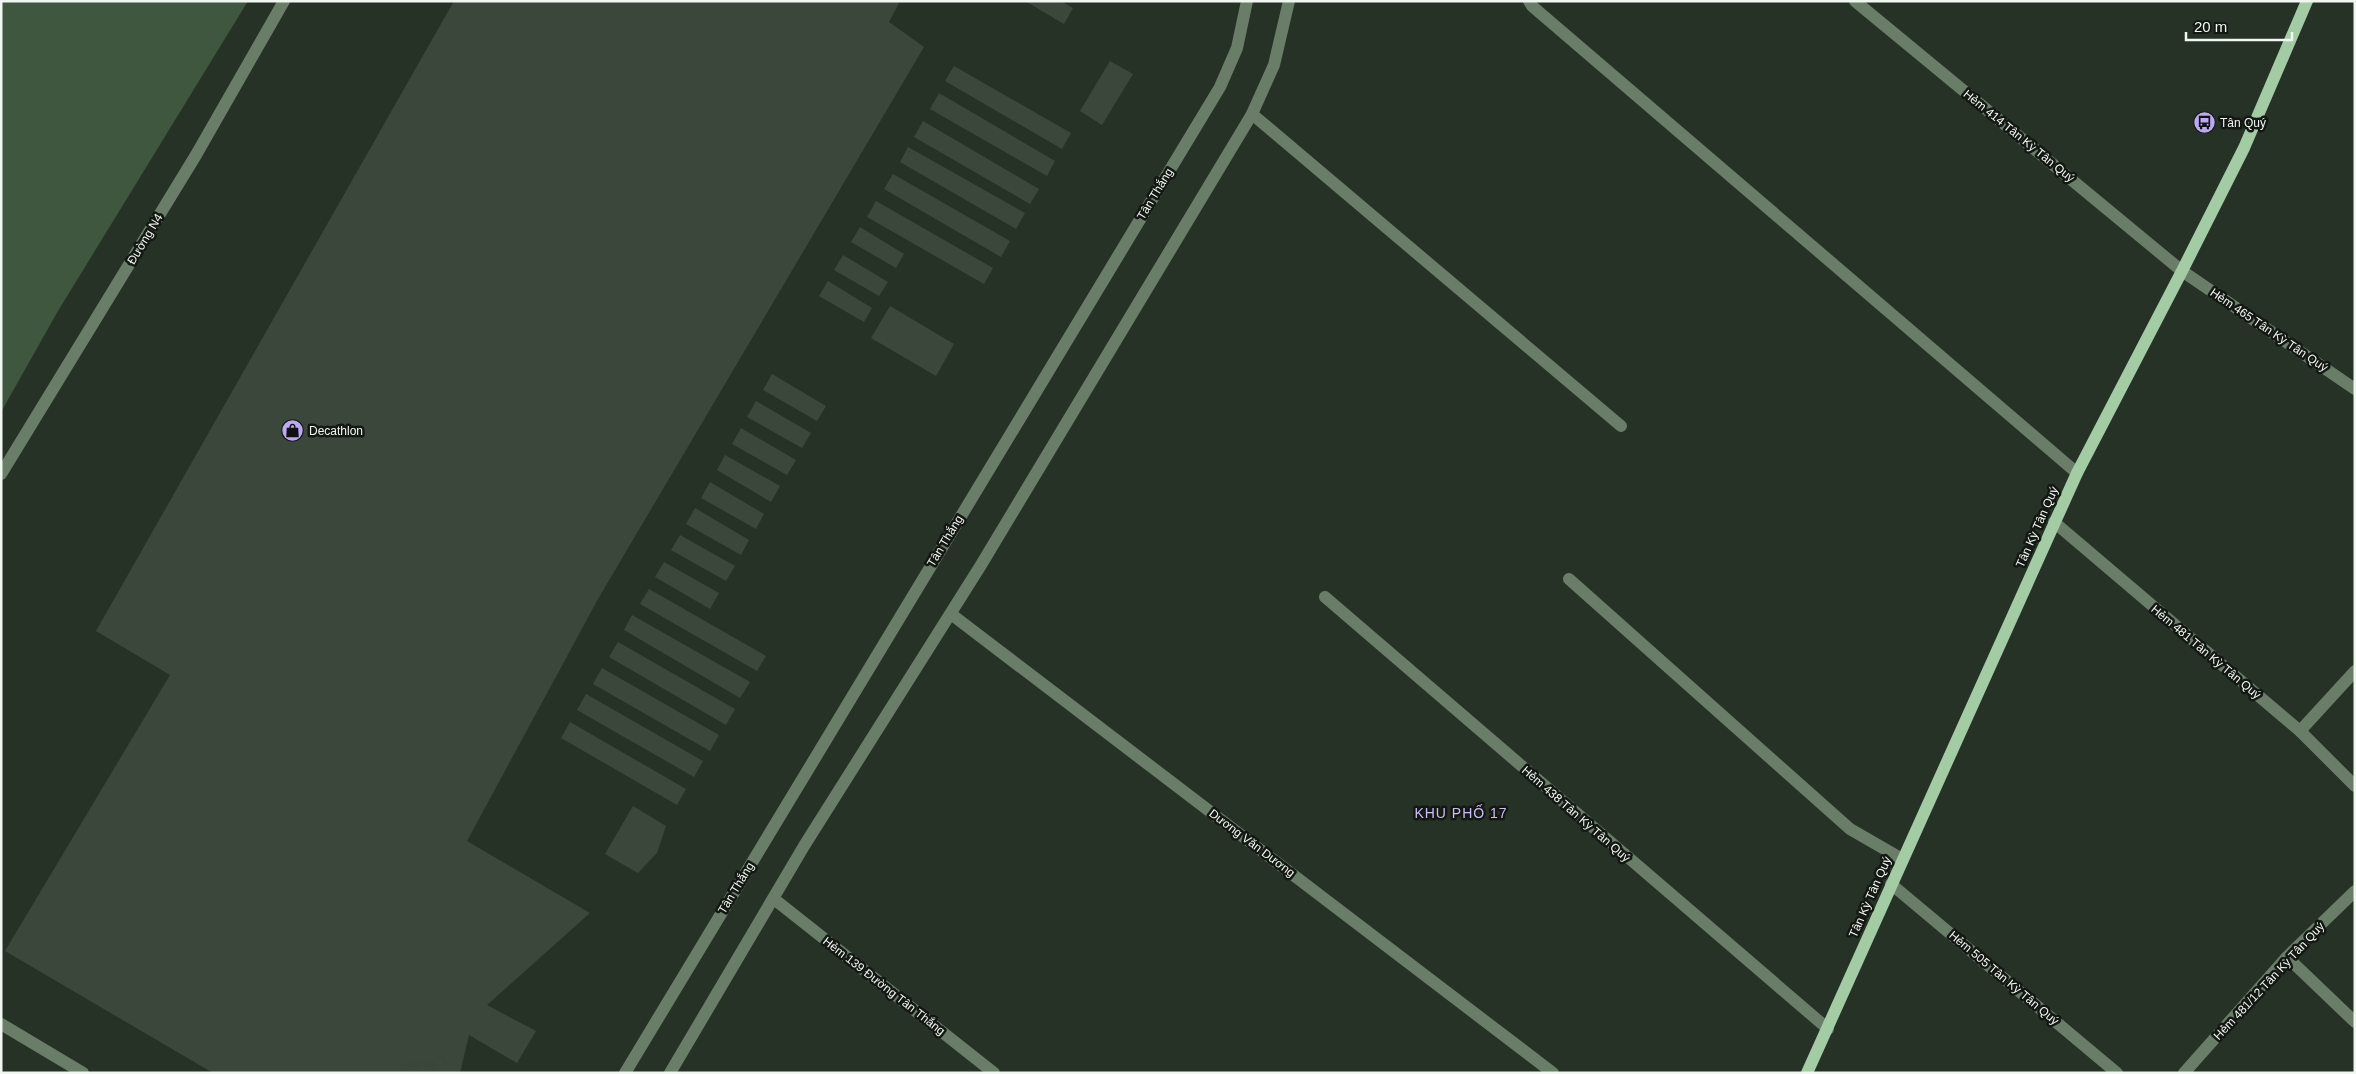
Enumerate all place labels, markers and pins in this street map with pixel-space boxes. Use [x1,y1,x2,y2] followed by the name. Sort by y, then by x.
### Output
[2192,111,2216,135] bus stop icon: Tân Quý
[2220,116,2266,130] place label: Tân Quý
[281,419,305,443] shop icon: Decathlon
[309,424,363,438] place label: Decathlon

